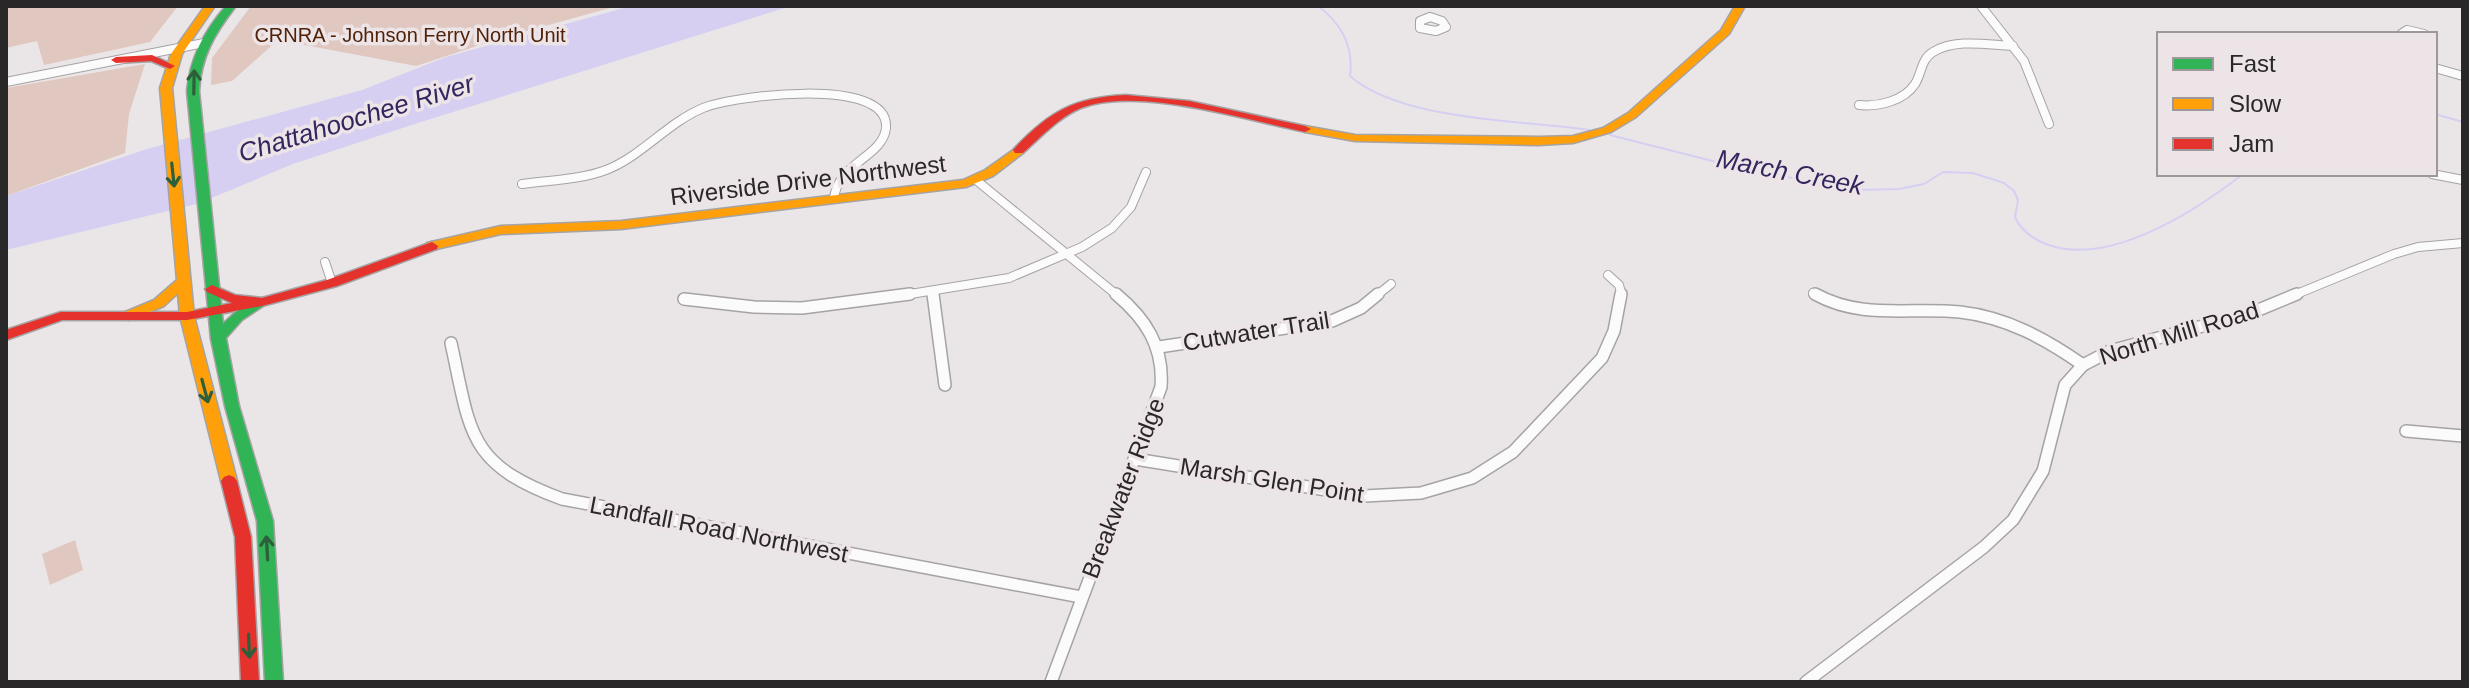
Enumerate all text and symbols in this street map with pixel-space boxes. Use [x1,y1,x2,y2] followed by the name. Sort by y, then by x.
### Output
[254,24,566,46] park label: CRNRA - Johnson Ferry North Unit
[2157,32,2437,176] legend
[2229,50,2276,77] text: Fast
[235,68,478,168] water label: Chattahoochee River
[186,69,201,96] one-way arrow
[2229,90,2282,117] text: Slow
[2229,130,2274,157] text: Jam
[1714,143,1868,201] water label: March Creek
[669,150,948,210] street label: Riverside Drive Northwest
[166,161,181,188] one-way arrow
[2096,296,2262,370] street label: North Mill Road
[1181,306,1331,356] street label: Cutwater Trail
[199,378,214,404] one-way arrow
[1076,394,1170,582] street label: Breakwater Ridge
[1178,452,1366,508] street label: Marsh Glen Point
[587,491,851,567] street label: Landfall Road Northwest
[259,535,274,562] one-way arrow
[241,632,256,659] one-way arrow

